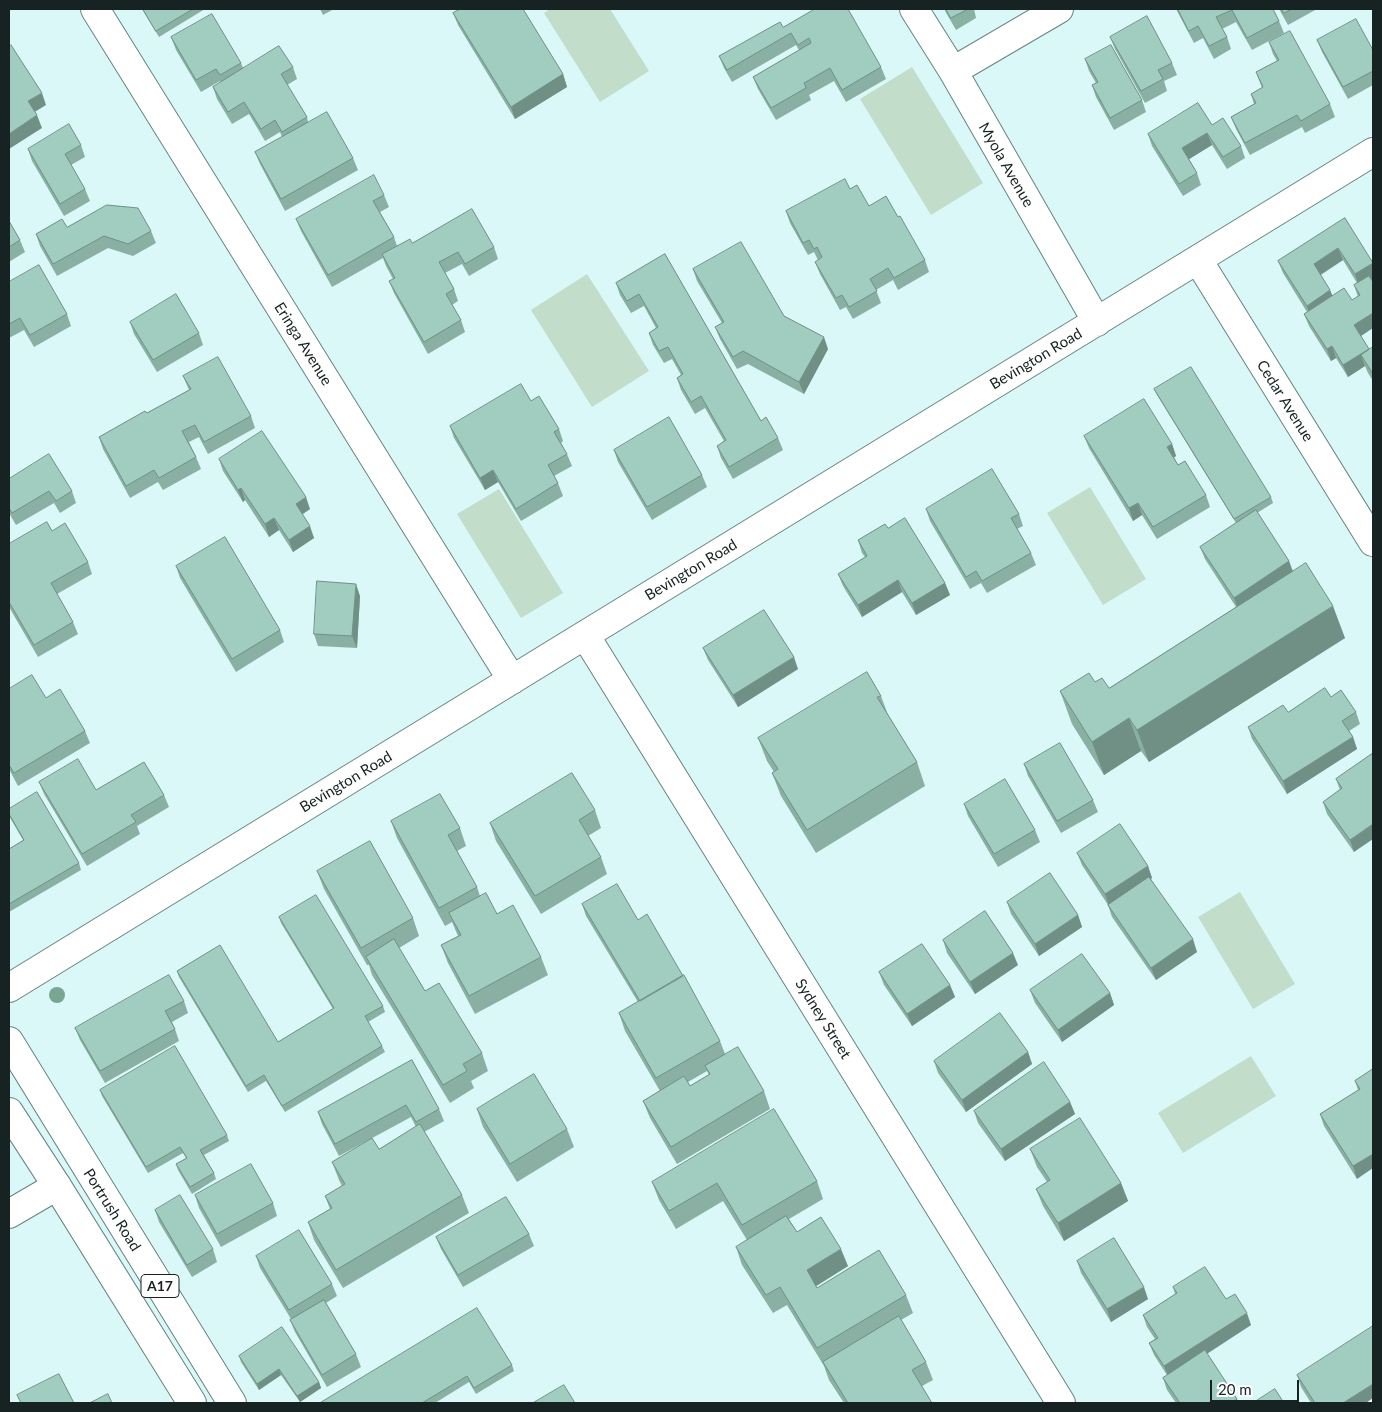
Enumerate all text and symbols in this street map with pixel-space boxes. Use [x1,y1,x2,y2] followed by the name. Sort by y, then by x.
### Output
[975,120,1037,210] street label: Myola Avenue
[270,299,336,389] street label: Eringa Avenue
[987,324,1085,394] street label: Bevington Road
[1253,357,1317,445] street label: Cedar Avenue
[642,535,740,605] street label: Bevington Road
[297,747,395,817] street label: Bevington Road
[791,976,855,1062] street label: Sydney Street
[80,1165,144,1255] street label: Portrush Road
[141,1274,179,1298] road number: A17
[1212,1370,1301,1402] scale bar
[1218,1380,1252,1398] text: 20 m

